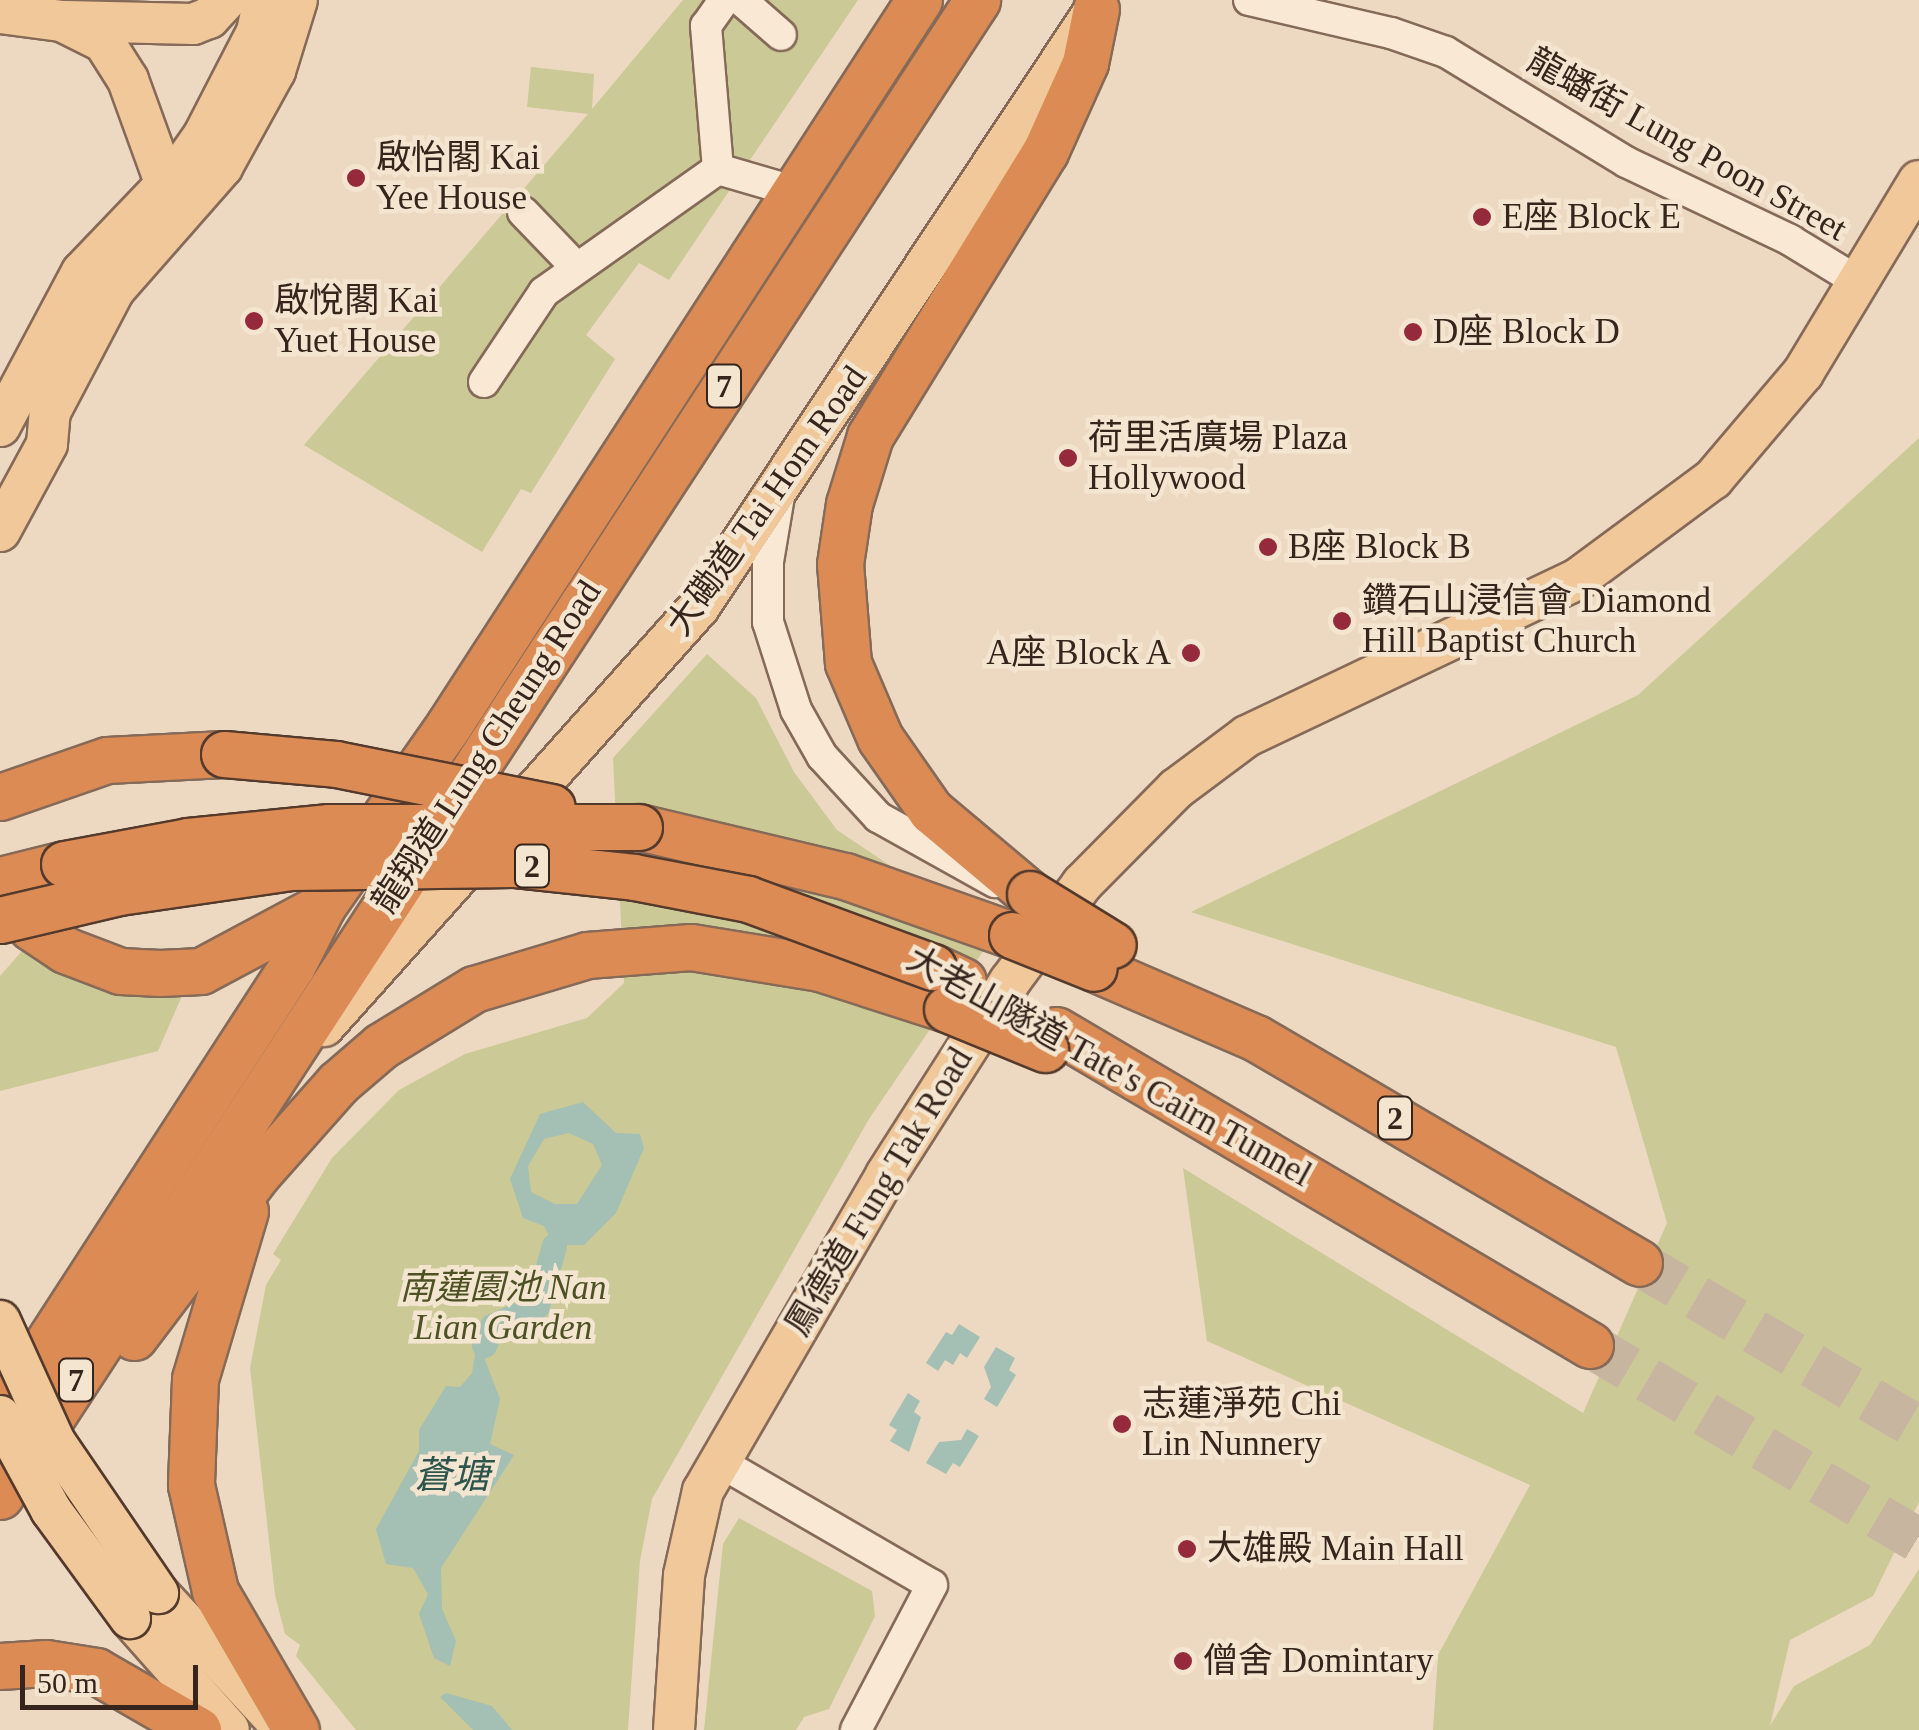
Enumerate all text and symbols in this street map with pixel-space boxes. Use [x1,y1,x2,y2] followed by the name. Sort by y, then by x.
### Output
[1520,40,1854,250] street label: 龍蟠街 Lung Poon Street
[376,137,540,219] place label: 啟怡閣 Kai Yee House
[345,167,367,189] marker: 啟怡閣 Kai Yee House
[1502,196,1681,238] place label: E座 Block E
[1471,206,1493,228] marker: E座 Block E
[274,280,438,362] place label: 啟悅閣 Kai Yuet House
[243,310,265,332] marker: 啟悅閣 Kai Yuet House
[1433,311,1620,353] place label: D座 Block D
[1402,321,1424,343] marker: D座 Block D
[658,358,876,644] street label: 大磡道 Tai Hom Road
[704,359,744,413] road number: 7
[1088,417,1348,499] place label: 荷里活廣場 Plaza Hollywood
[1057,447,1079,469] marker: 荷里活廣場 Plaza Hollywood
[1288,526,1471,568] place label: B座 Block B
[1257,536,1279,558] marker: B座 Block B
[364,573,610,921] street label: 龍翔道 Lung Cheung Road
[1362,580,1711,662] place label: 鑽石山浸信會 Diamond Hill Baptist Church
[1331,610,1353,632] marker: 鑽石山浸信會 Diamond Hill Baptist Church
[984,632,1171,674] place label: A座 Block A
[1180,642,1202,664] marker: A座 Block A
[512,839,552,893] road number: 2
[899,938,1319,1196] street label: 大老山隧道 Tate's Cairn Tunnel
[776,1040,982,1344] street label: 鳳德道 Fung Tak Road
[1375,1091,1415,1145] road number: 2
[399,1267,607,1349] park label: 南蓮園池 Nan Lian Garden
[56,1353,96,1407] road number: 7
[1142,1383,1341,1465] place label: 志蓮淨苑 Chi Lin Nunnery
[1111,1413,1133,1435] marker: 志蓮淨苑 Chi Lin Nunnery
[414,1453,490,1499] water label: 蒼塘
[1207,1528,1464,1570] place label: 大雄殿 Main Hall
[1176,1538,1198,1560] marker: 大雄殿 Main Hall
[1203,1640,1433,1682] place label: 僧舍 Domintary
[25,1645,202,1707] scale bar
[1172,1650,1194,1672] marker: 僧舍 Domintary
[37,1666,98,1699] text: 50 m

